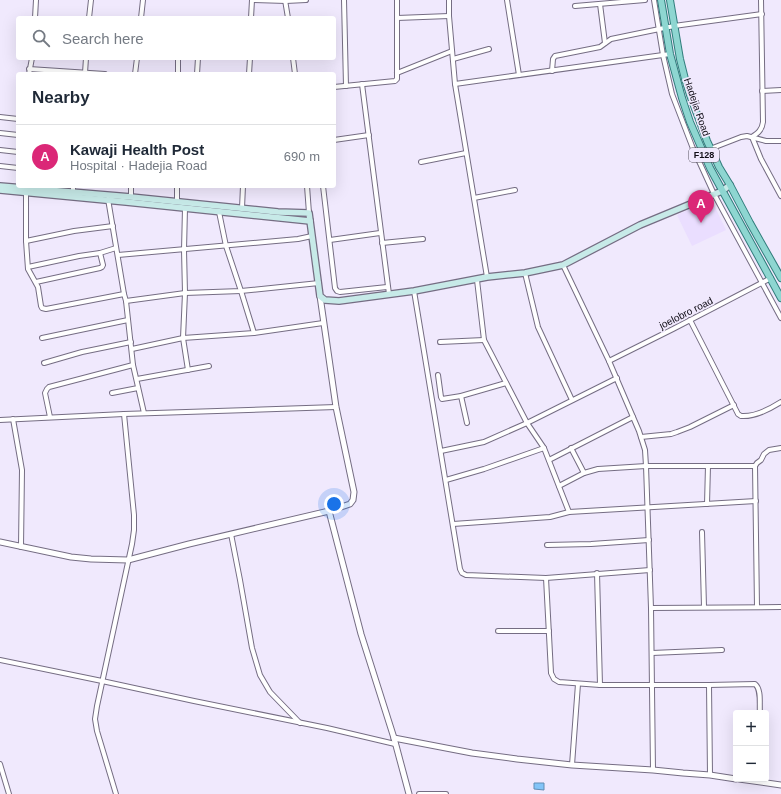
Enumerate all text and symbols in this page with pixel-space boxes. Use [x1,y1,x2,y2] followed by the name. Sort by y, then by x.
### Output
[16,16,336,60] search box
[30,27,52,49] icon: search
[62,30,144,47] text: Search here
[682,77,712,137] street label: Hadejia Road
[32,88,90,107] text: Nearby
[70,141,204,158] text: Kawaji Health Post
[689,148,719,162] road number: F128
[40,149,50,164] text: A
[284,149,320,164] text: 690 m
[70,158,207,173] text: Hospital · Hadejia Road
[688,190,714,223] pin: A
[657,295,715,332] street label: joelobro road
[324,494,344,514] your location
[733,710,769,782] map controls
[733,710,769,746] button: +
[733,746,769,782] button: −

